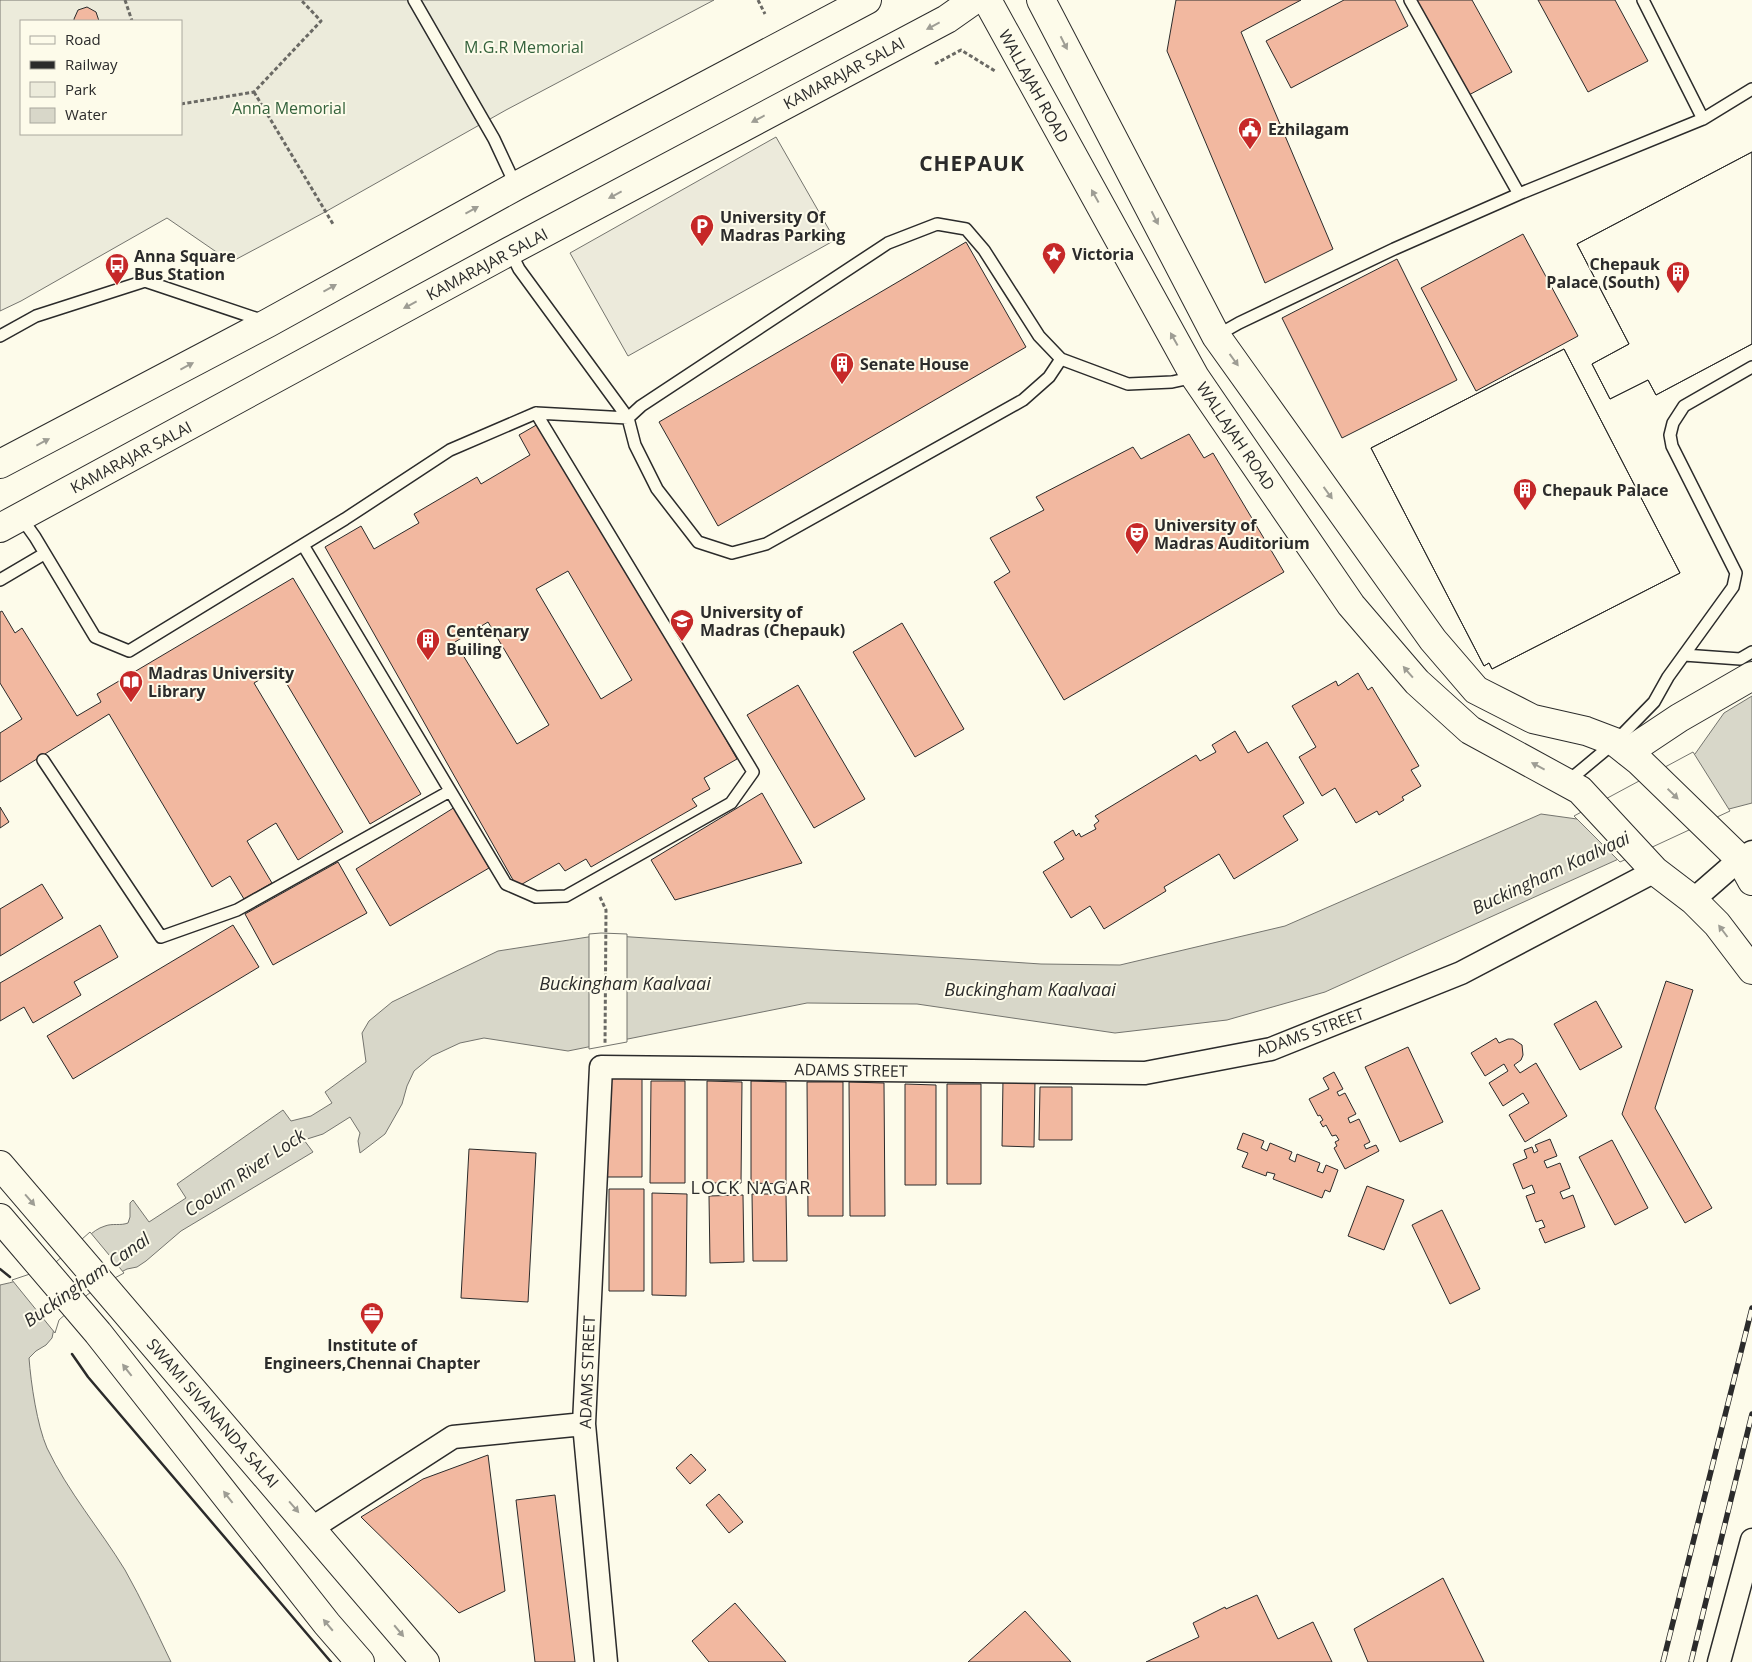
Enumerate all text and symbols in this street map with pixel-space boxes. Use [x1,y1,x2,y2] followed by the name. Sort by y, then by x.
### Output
[20,20,182,135] legend
[925,22,940,30] one-way arrow
[994,26,1074,146] street label: WALLAJAH ROAD
[65,29,101,49] text: Road
[779,32,909,114] street label: KAMARAJAR SALAI
[464,36,584,58] park label: M.G.R Memorial
[1060,36,1068,50] one-way arrow
[65,54,118,74] text: Railway
[65,79,96,99] text: Park
[232,97,346,119] park label: Anna Memorial
[65,104,107,124] text: Water
[751,115,766,123] one-way arrow
[1237,116,1263,150] public building icon: Ezhilagam
[1268,118,1349,140] place label: Ezhilagam
[919,149,1025,177] district label: CHEPAUK
[1091,190,1100,203] one-way arrow
[608,191,622,199] one-way arrow
[465,206,479,214] one-way arrow
[720,206,845,246] place label: University Of Madras Parking
[1151,211,1159,226] one-way arrow
[689,213,715,247] parking icon: University Of Madras Parking
[422,223,552,305] street label: KAMARAJAR SALAI
[1041,241,1067,275] place icon: Victoria
[1072,243,1134,265] place label: Victoria
[134,245,236,285] place label: Anna Square Bus Station
[104,252,130,286] bus stop icon: Anna Square Bus Station
[1546,253,1660,293] place label: Chepauk Palace (South)
[1665,260,1691,294] building icon: Chepauk Palace (South)
[323,284,336,293] one-way arrow
[403,301,417,309] one-way arrow
[1170,331,1178,346] one-way arrow
[829,351,855,385] building icon: Senate House
[860,353,969,375] place label: Senate House
[1228,354,1238,367] one-way arrow
[180,361,193,370] one-way arrow
[1192,378,1280,494] street label: WALLAJAH ROAD
[66,416,196,498] street label: KAMARAJAR SALAI
[36,437,50,446] one-way arrow
[1512,477,1538,511] building icon: Chepauk Palace
[1542,479,1668,501] place label: Chepauk Palace
[1323,486,1333,500] one-way arrow
[1154,514,1310,554] place label: University of Madras Auditorium
[1124,521,1150,555] theatre icon: University of Madras Auditorium
[700,601,845,641] place label: University of Madras (Chepauk)
[669,608,695,642] school or university icon: University of Madras (Chepauk)
[446,620,530,660] place label: Centenary Builing
[415,627,441,661] building icon: Centenary Builing
[148,662,295,702] place label: Madras University Library
[1402,666,1414,678] one-way arrow
[118,669,144,703] library icon: Madras University Library
[1531,762,1545,770] one-way arrow
[1667,788,1679,800] one-way arrow
[1468,825,1634,919] water label: Buckingham Kaalvaai
[1717,925,1728,938] one-way arrow
[539,971,711,995] water label: Buckingham Kaalvaai
[944,977,1116,1001] water label: Buckingham Kaalvaai
[1253,1002,1367,1062] street label: ADAMS STREET
[794,1058,908,1082] street label: ADAMS STREET
[179,1122,311,1222] water label: Cooum River Lock
[691,1175,811,1199] district label: LOCK NAGAR
[25,1194,36,1207] one-way arrow
[18,1226,155,1332] water label: Buckingham Canal
[359,1301,385,1335] office icon: Institute of Engineers,Chennai Chapter
[574,1315,600,1429] street label: ADAMS STREET
[142,1334,284,1492] street label: SWAMI SIVANANDA SALAI
[264,1334,480,1374] place label: Institute of Engineers,Chennai Chapter
[122,1363,133,1376] one-way arrow
[222,1491,233,1504] one-way arrow
[288,1501,300,1513] one-way arrow
[323,1619,334,1632] one-way arrow
[394,1624,405,1637] one-way arrow

